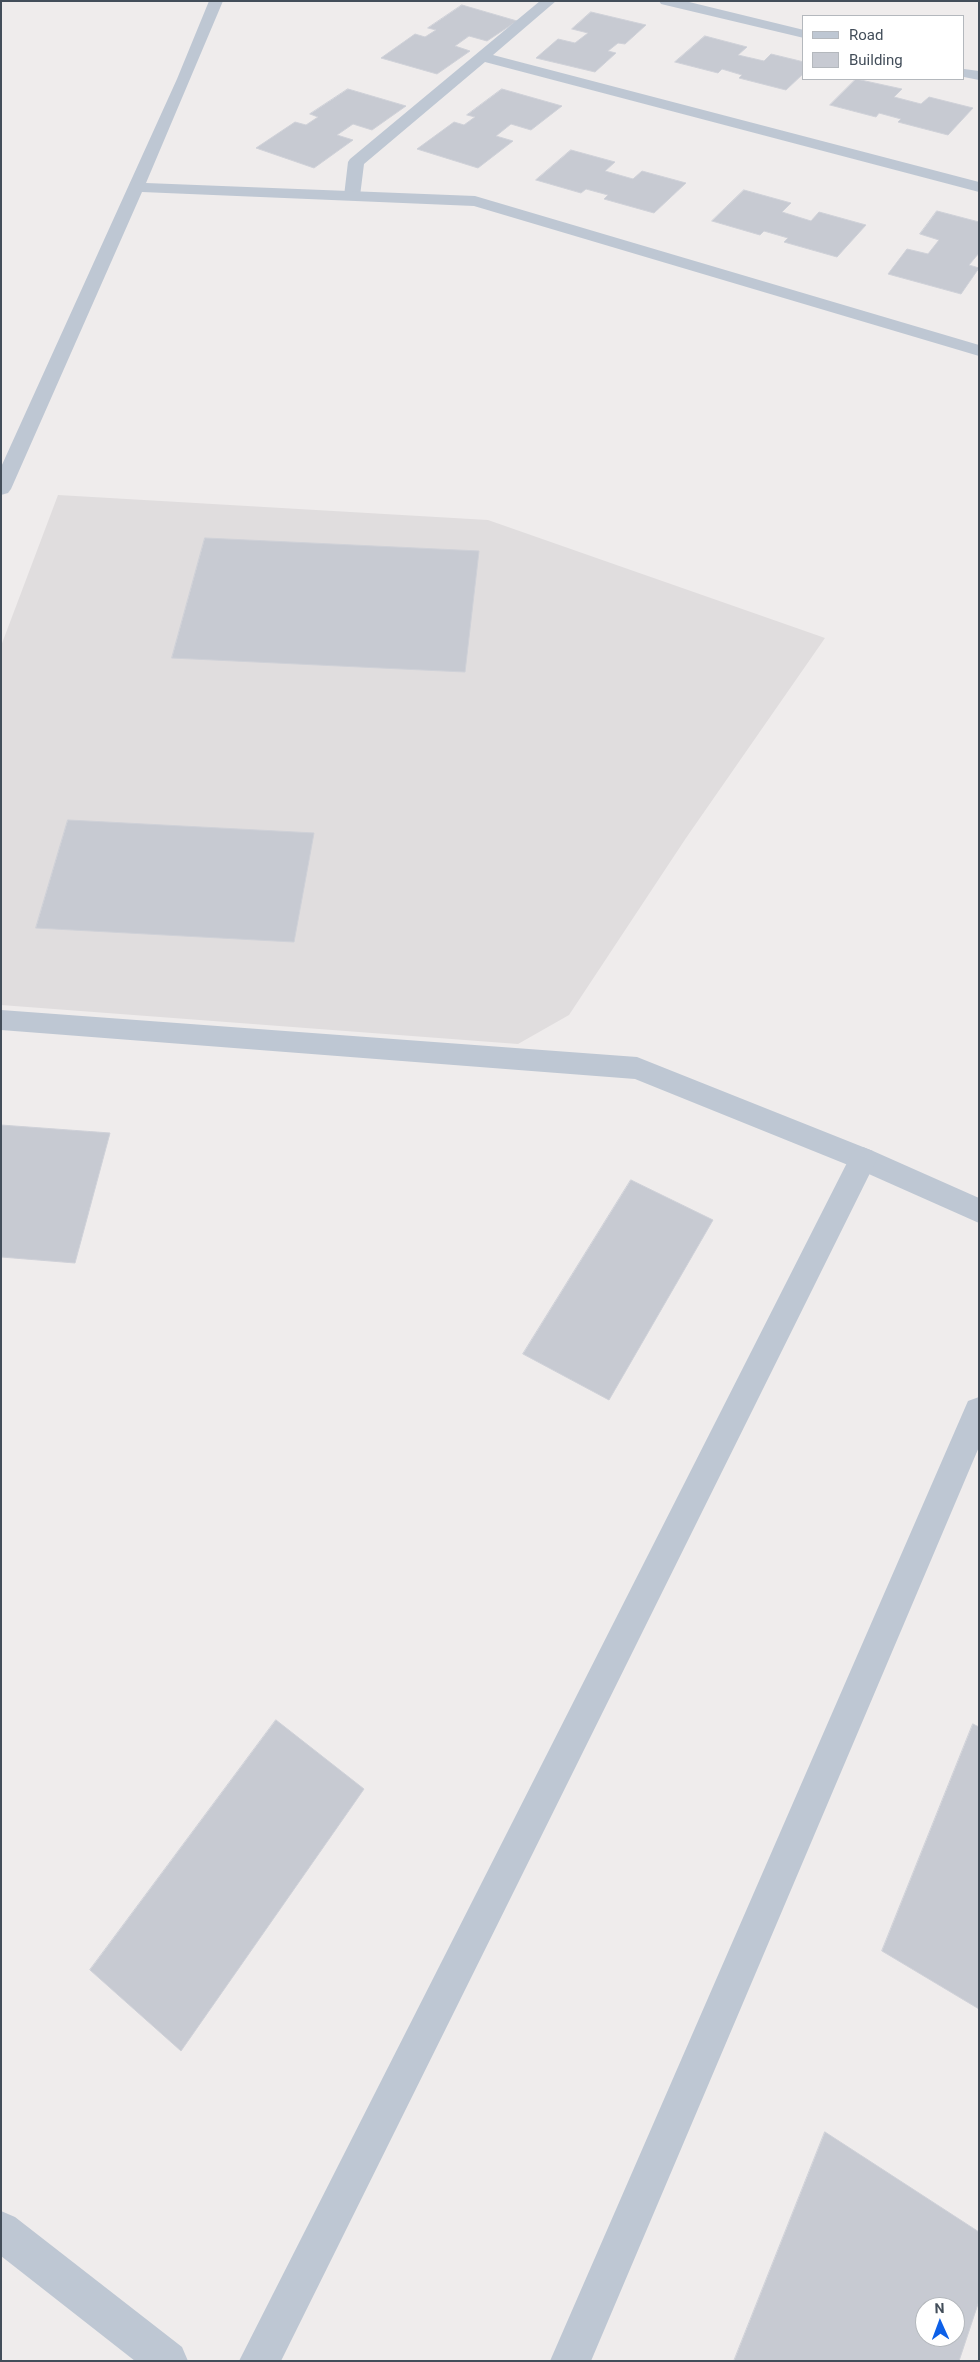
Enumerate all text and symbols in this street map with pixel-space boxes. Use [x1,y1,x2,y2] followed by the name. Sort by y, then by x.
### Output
[802,15,965,80] legend
[849,26,883,44] text: Road
[849,51,903,69] text: Building
[915,2297,965,2347] north arrow
[934,2300,945,2316] text: N

